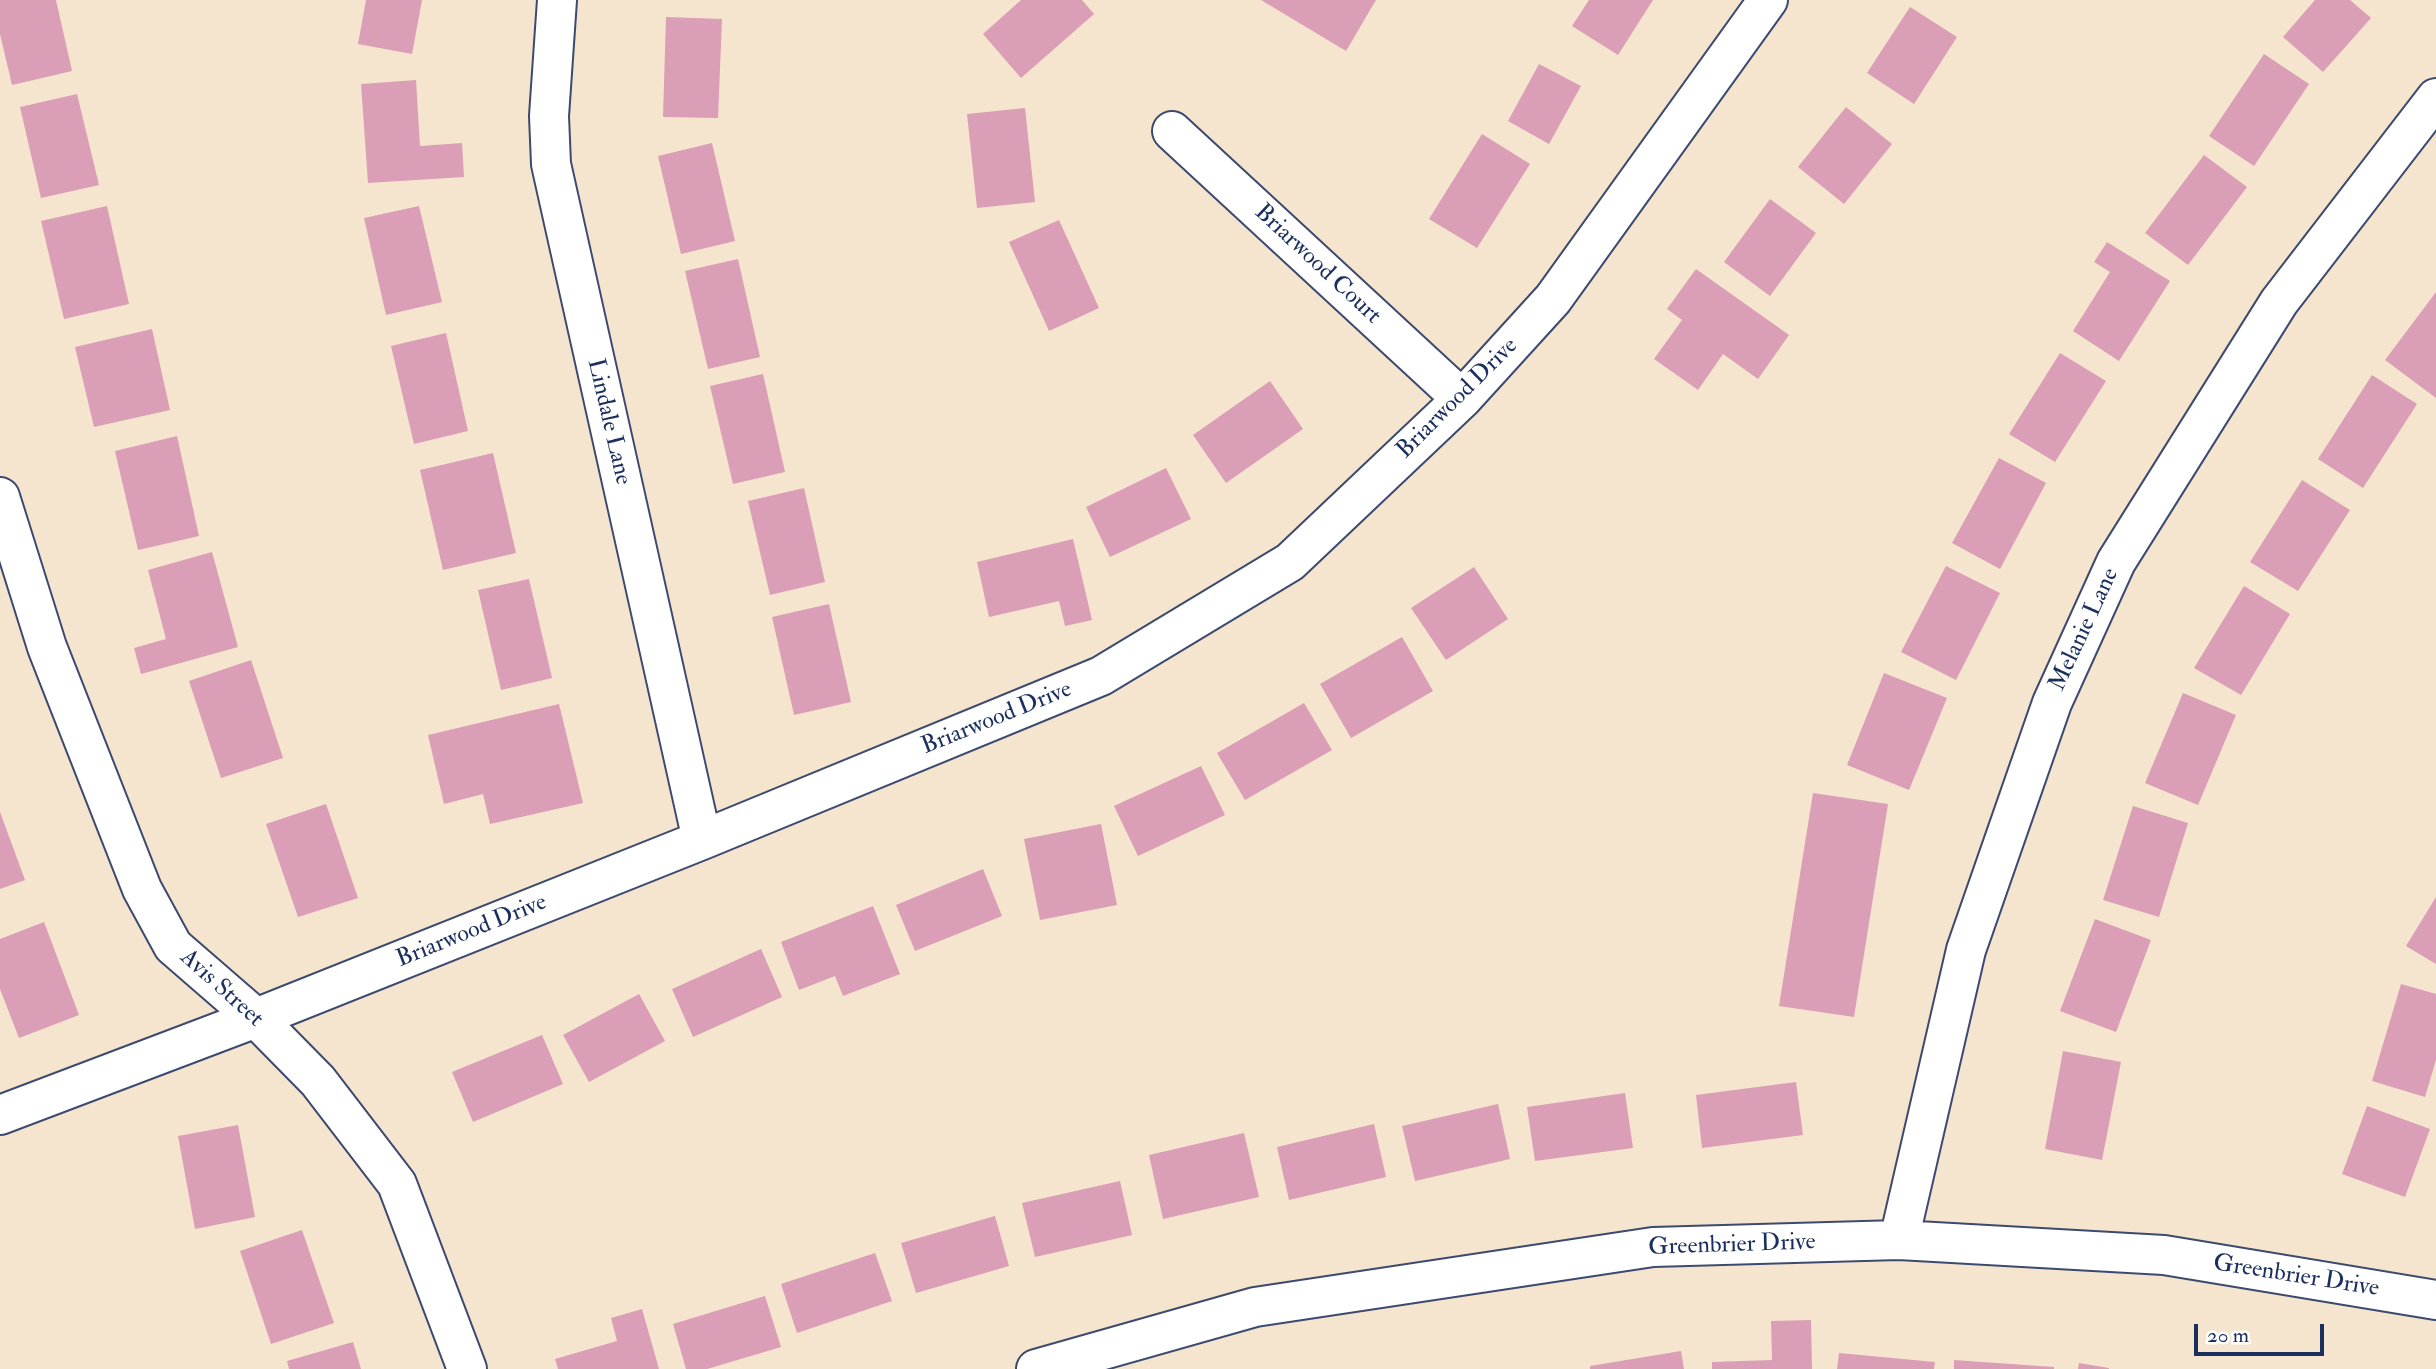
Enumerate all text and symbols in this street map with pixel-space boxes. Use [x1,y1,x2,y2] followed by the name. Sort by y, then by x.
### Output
[1248,199,1386,331] street label: Briarwood Court
[1391,332,1525,466] street label: Briarwood Drive
[580,356,636,488] street label: Lindale Lane
[2044,564,2126,696] street label: Melanie Lane
[918,676,1076,762] street label: Briarwood Drive
[393,889,551,975] street label: Briarwood Drive
[173,944,269,1034] street label: Avis Street
[1648,1229,1816,1263] street label: Greenbrier Drive
[2211,1250,2381,1304] street label: Greenbrier Drive
[2198,1310,2328,1354] scale bar
[2207,1322,2249,1349] text: 20 m

